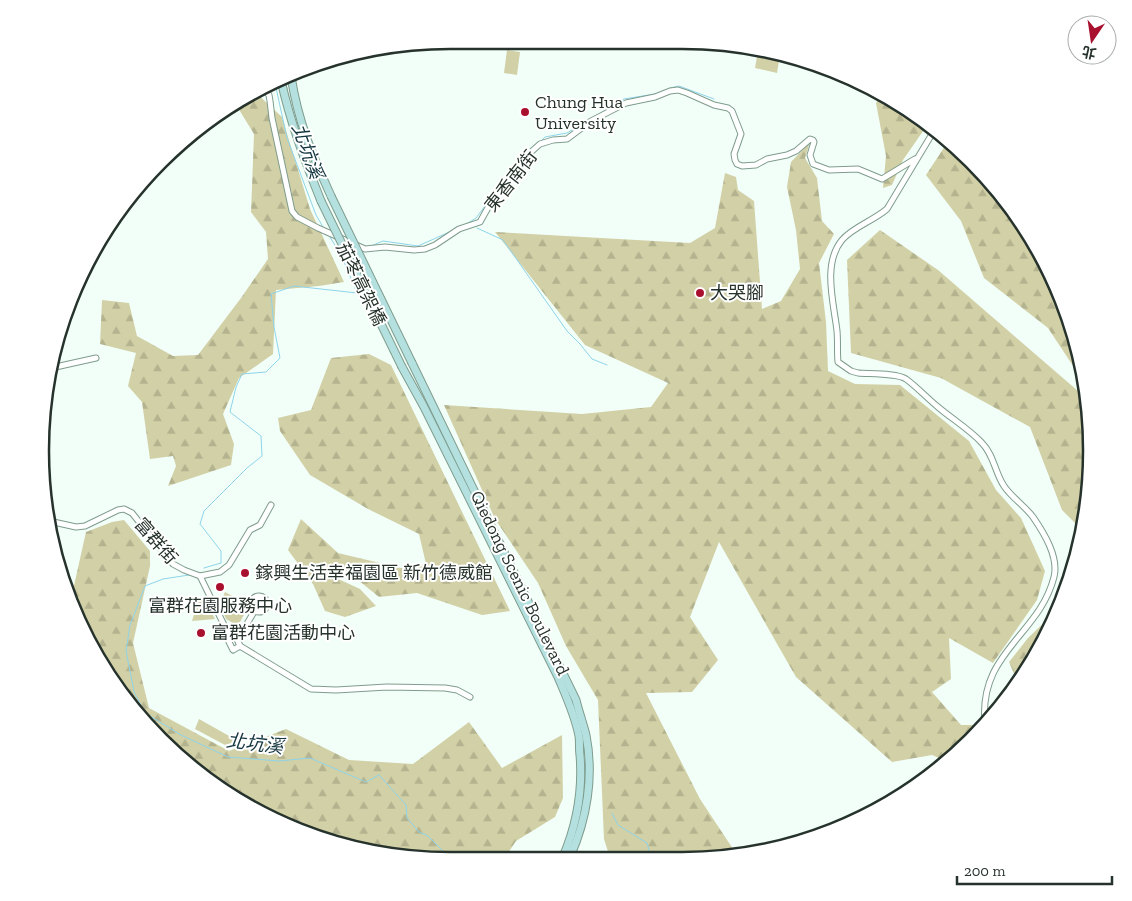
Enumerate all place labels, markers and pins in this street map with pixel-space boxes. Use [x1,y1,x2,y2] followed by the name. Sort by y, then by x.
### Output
[535,91,623,134] place label: Chung Hua University
[519,106,531,118] marker: Chung Hua University
[710,282,764,304] place label: 大哭腳
[694,287,706,299] marker: 大哭腳
[255,562,493,584] place label: 鎵興生活幸福園區 新竹德威館
[239,567,251,579] marker: 鎵興生活幸福園區 新竹德威館
[214,581,226,593] marker: 富群花園服務中心
[148,595,292,617] place label: 富群花園服務中心
[211,622,355,644] place label: 富群花園活動中心
[195,627,207,639] marker: 富群花園活動中心

